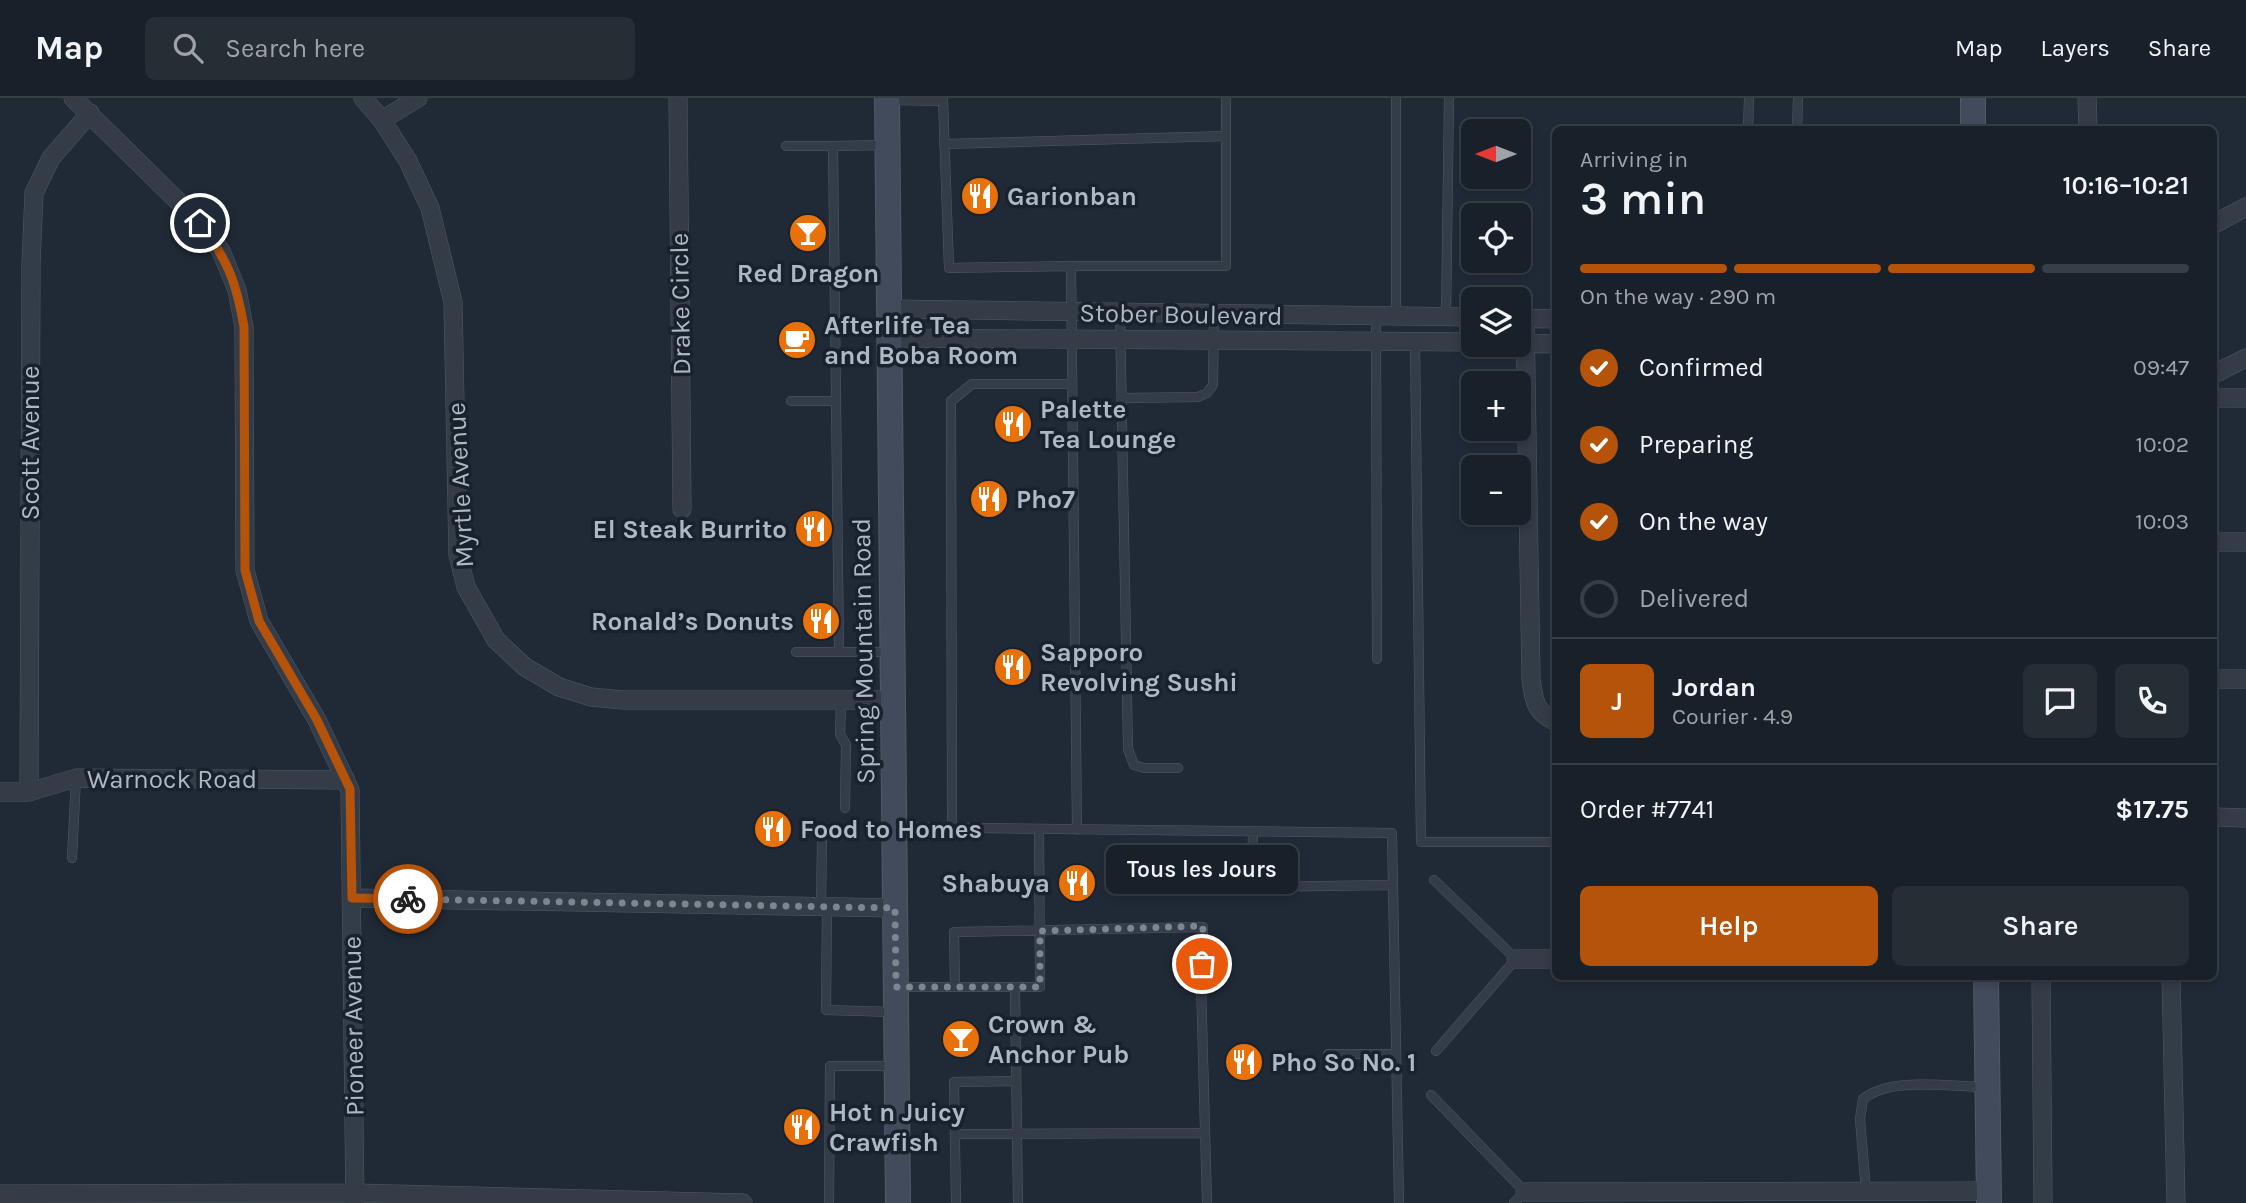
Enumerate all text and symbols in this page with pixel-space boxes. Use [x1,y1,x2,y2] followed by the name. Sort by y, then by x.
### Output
[145,17,635,80] search box
[35,29,103,67] text: Map
[169,29,207,67] icon: search
[225,33,365,64] text: Search here
[1955,34,2003,62] text: Map
[2041,34,2110,62] text: Layers
[2148,34,2211,62] text: Share
[1461,119,1531,189] north arrow
[1461,119,1531,525] map controls
[1580,146,1688,173] text: Arriving in
[2062,170,2189,201] text: 10:16–10:21
[1580,172,1706,226] text: 3 min
[959,175,1001,217] restaurant icon: Garionban
[1007,181,1137,212] place label: Garionban
[170,193,230,253] pin
[1461,203,1531,273] button: locate
[181,204,219,242] icon: home
[787,212,829,254] bar icon: Red Dragon
[664,233,697,375] street label: Drake Circle
[737,258,879,289] place label: Red Dragon
[1580,283,1776,310] text: On the way · 290 m
[1461,287,1531,357] button: layers
[1079,297,1283,332] street label: Stober Boulevard
[824,310,1018,371] place label: Afterlife Tea and Boba Room
[776,319,818,361] cafe icon: Afterlife Tea and Boba Room
[1580,349,1618,387] icon: check
[1639,352,1764,383] text: Confirmed
[2133,354,2189,381] text: 09:47
[15,366,46,520] street label: Scott Avenue
[1461,371,1531,441] button: +
[1040,394,1176,455] place label: Palette Tea Lounge
[441,401,480,569] street label: Myrtle Avenue
[992,403,1034,445] restaurant icon: Palette Tea Lounge
[1580,426,1618,464] icon: check
[1639,429,1753,460] text: Preparing
[2135,431,2189,458] text: 10:02
[1461,455,1531,525] button: −
[968,478,1010,520] restaurant icon: Pho7
[1016,484,1075,515] place label: Pho7
[1580,503,1618,541] icon: check
[1639,506,1768,537] text: On the way
[793,508,835,550] restaurant icon: El Steak Burrito
[2135,508,2189,535] text: 10:03
[592,514,787,545] place label: El Steak Burrito
[846,518,881,784] street label: Spring Mountain Road
[1639,583,1749,614] text: Delivered
[800,600,842,642] restaurant icon: Ronald’s Donuts
[591,606,794,637] place label: Ronald’s Donuts
[1040,637,1238,698] place label: Sapporo Revolving Sushi
[992,646,1034,688] restaurant icon: Sapporo Revolving Sushi
[2023,664,2097,738] button: chat
[2115,664,2189,738] button: phone
[1672,672,1756,703] text: Jordan
[1611,686,1623,717] text: J
[1672,703,1793,730] text: Courier · 4.9
[87,764,257,795] street label: Warnock Road
[1580,794,1714,825] text: Order #7741
[2115,794,2189,825] text: $17.75
[752,808,794,850] restaurant icon: Food to Homes
[800,814,982,845] place label: Food to Homes
[1106,845,1298,894] callout: Tous les Jours
[1127,856,1277,883] text: Tous les Jours
[1056,862,1098,904] restaurant icon: Shabuya
[373,864,443,934] courier
[941,868,1050,899] place label: Shabuya
[389,880,427,918] icon: bike
[1580,886,1878,966] button: Help
[1892,886,2189,966] button: Share
[1172,934,1232,994] pin
[336,936,371,1116] street label: Pioneer Avenue
[1183,945,1221,983] icon: bag
[988,1009,1129,1070] place label: Crown & Anchor Pub
[940,1018,982,1060] bar icon: Crown & Anchor Pub
[1223,1041,1265,1083] restaurant icon: Pho So No. 1
[1271,1047,1416,1078] place label: Pho So No. 1
[829,1097,965,1158] place label: Hot n Juicy Crawfish
[781,1106,823,1148] restaurant icon: Hot n Juicy Crawfish

